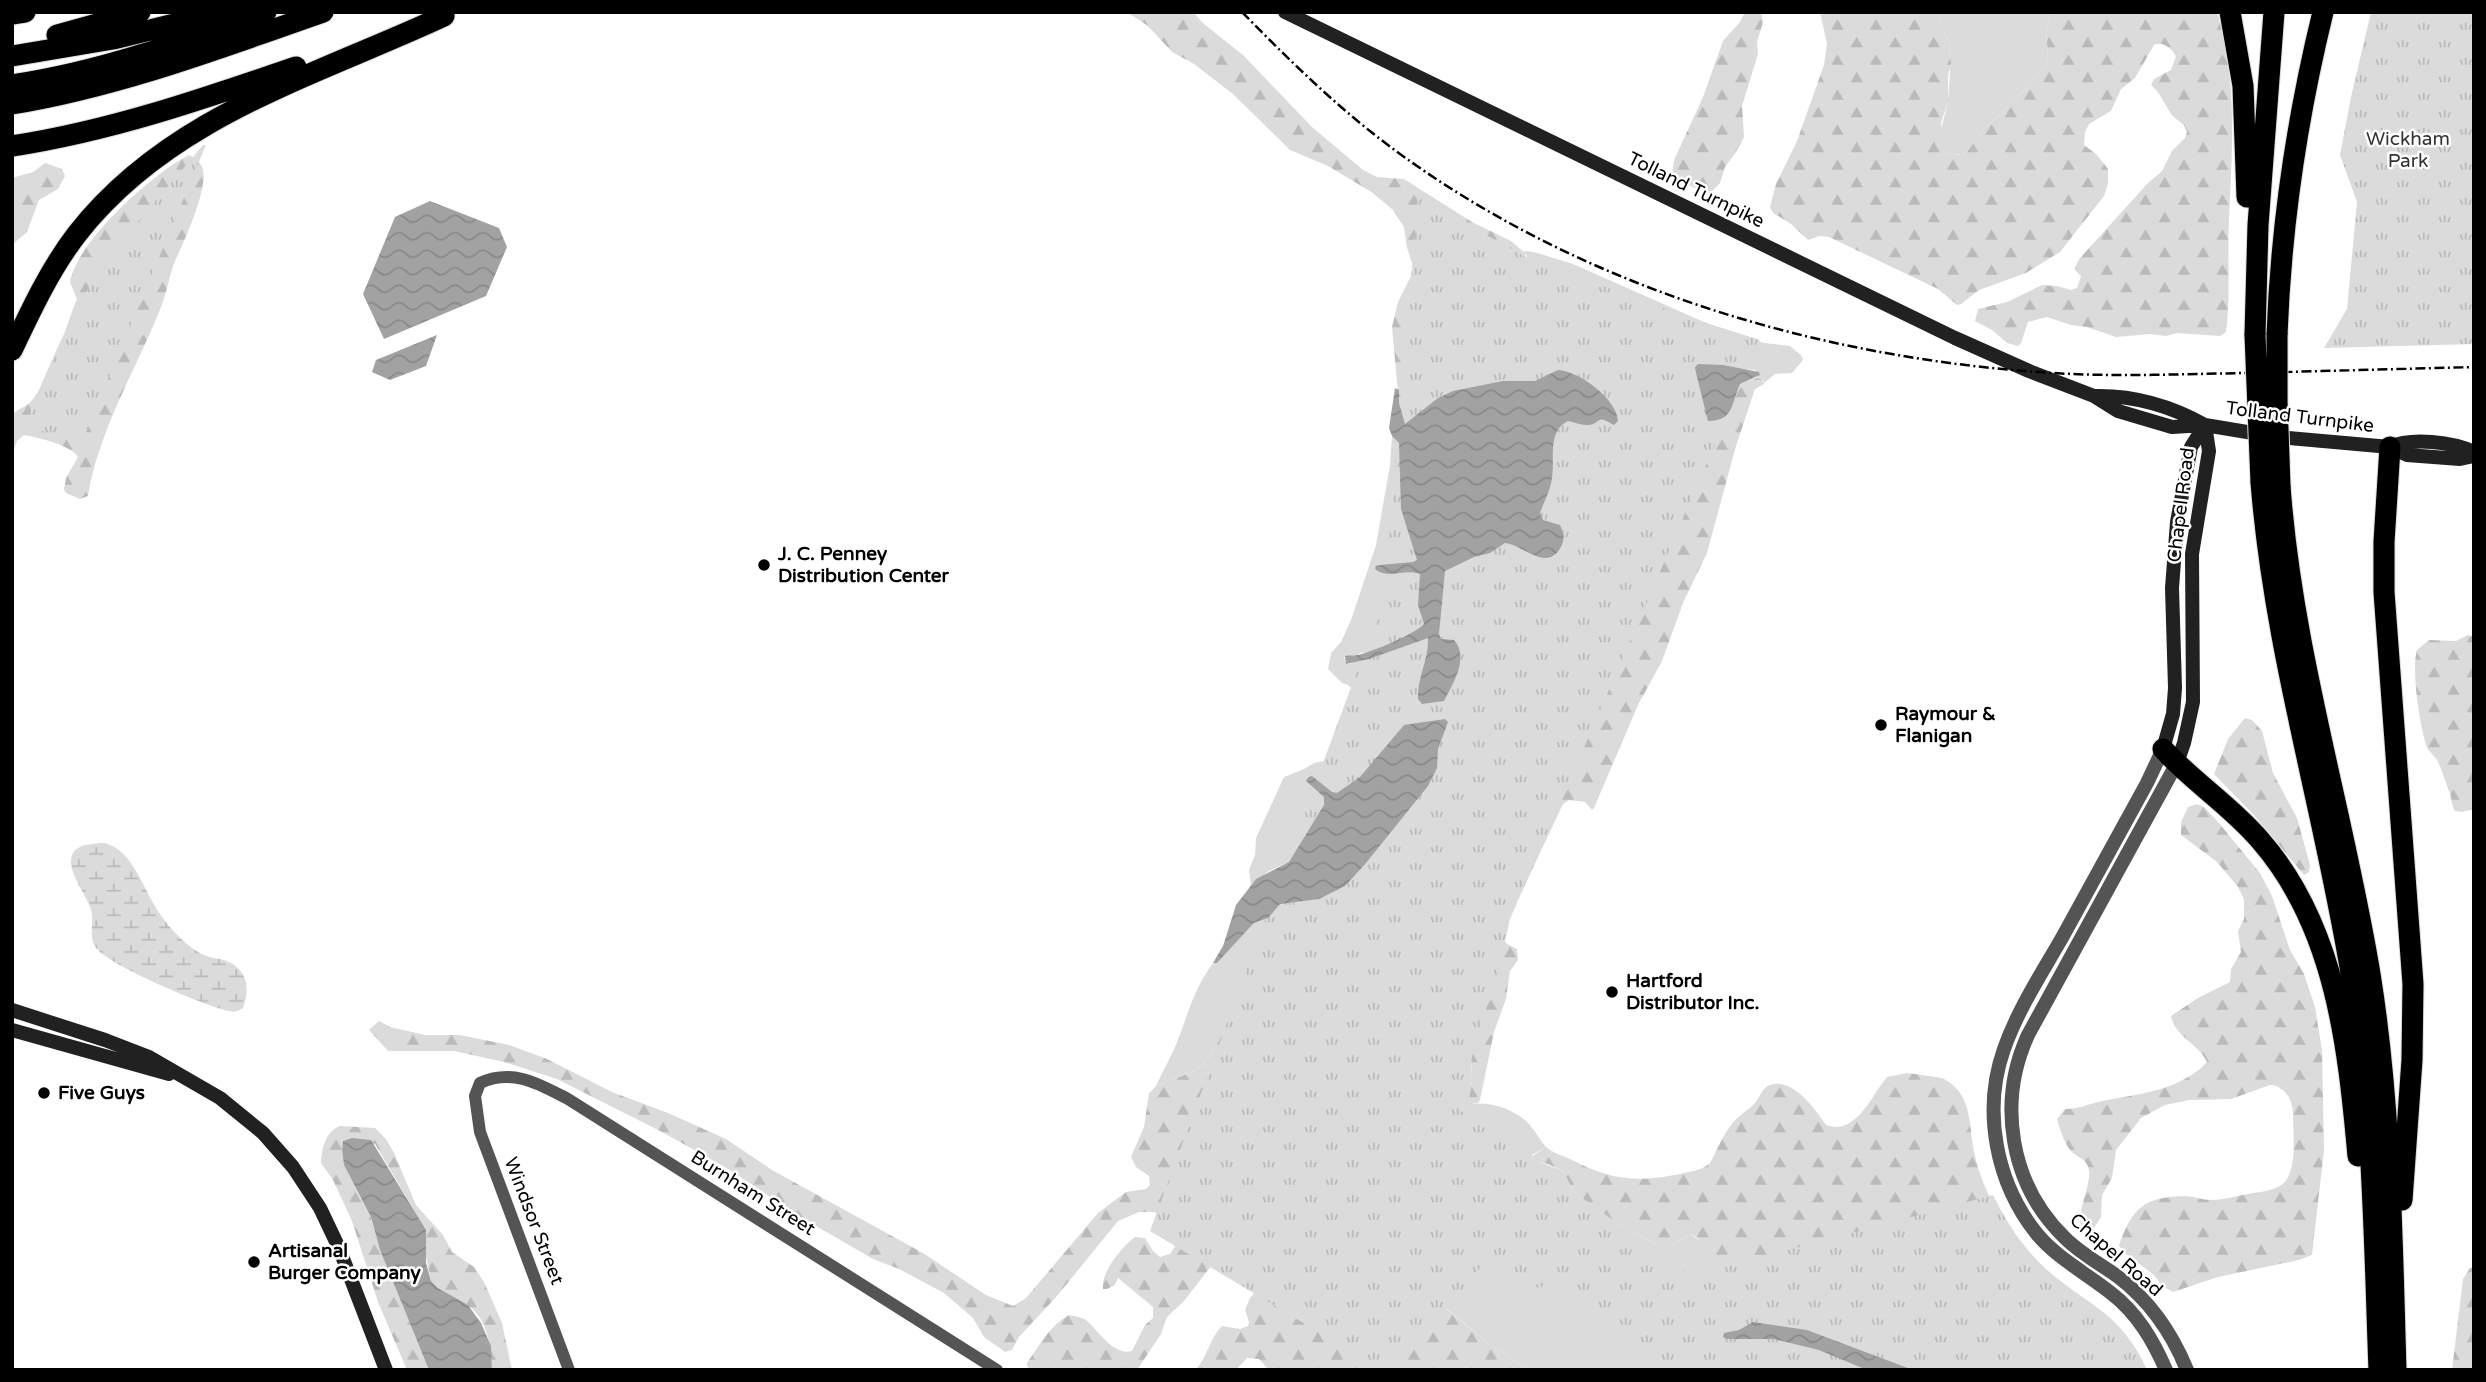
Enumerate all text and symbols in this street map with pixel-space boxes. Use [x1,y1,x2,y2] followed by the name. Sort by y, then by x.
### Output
[2366,128,2450,172] park label: Wickham Park
[1624,147,1768,233] street label: Tolland Turnpike
[2225,397,2375,437] street label: Tolland Turnpike
[2163,446,2199,564] street label: Chapel Road
[777,543,950,587] place label: J. C. Penney Distribution Center
[756,557,772,573] marker: J. C. Penney Distribution Center
[1895,703,1996,748] place label: Raymour & Flanigan
[1873,717,1889,733] marker: Raymour & Flanigan
[1626,970,1759,1014] place label: Hartford Distributor Inc.
[1604,984,1620,1000] marker: Hartford Distributor Inc.
[58,1082,145,1105] place label: Five Guys
[36,1085,52,1101] marker: Five Guys
[687,1146,819,1240] street label: Burnham Street
[500,1154,568,1288] street label: Windsor Street
[2065,1209,2167,1301] street label: Chapel Road
[268,1240,422,1285] place label: Artisanal Burger Company
[246,1254,262,1270] marker: Artisanal Burger Company

